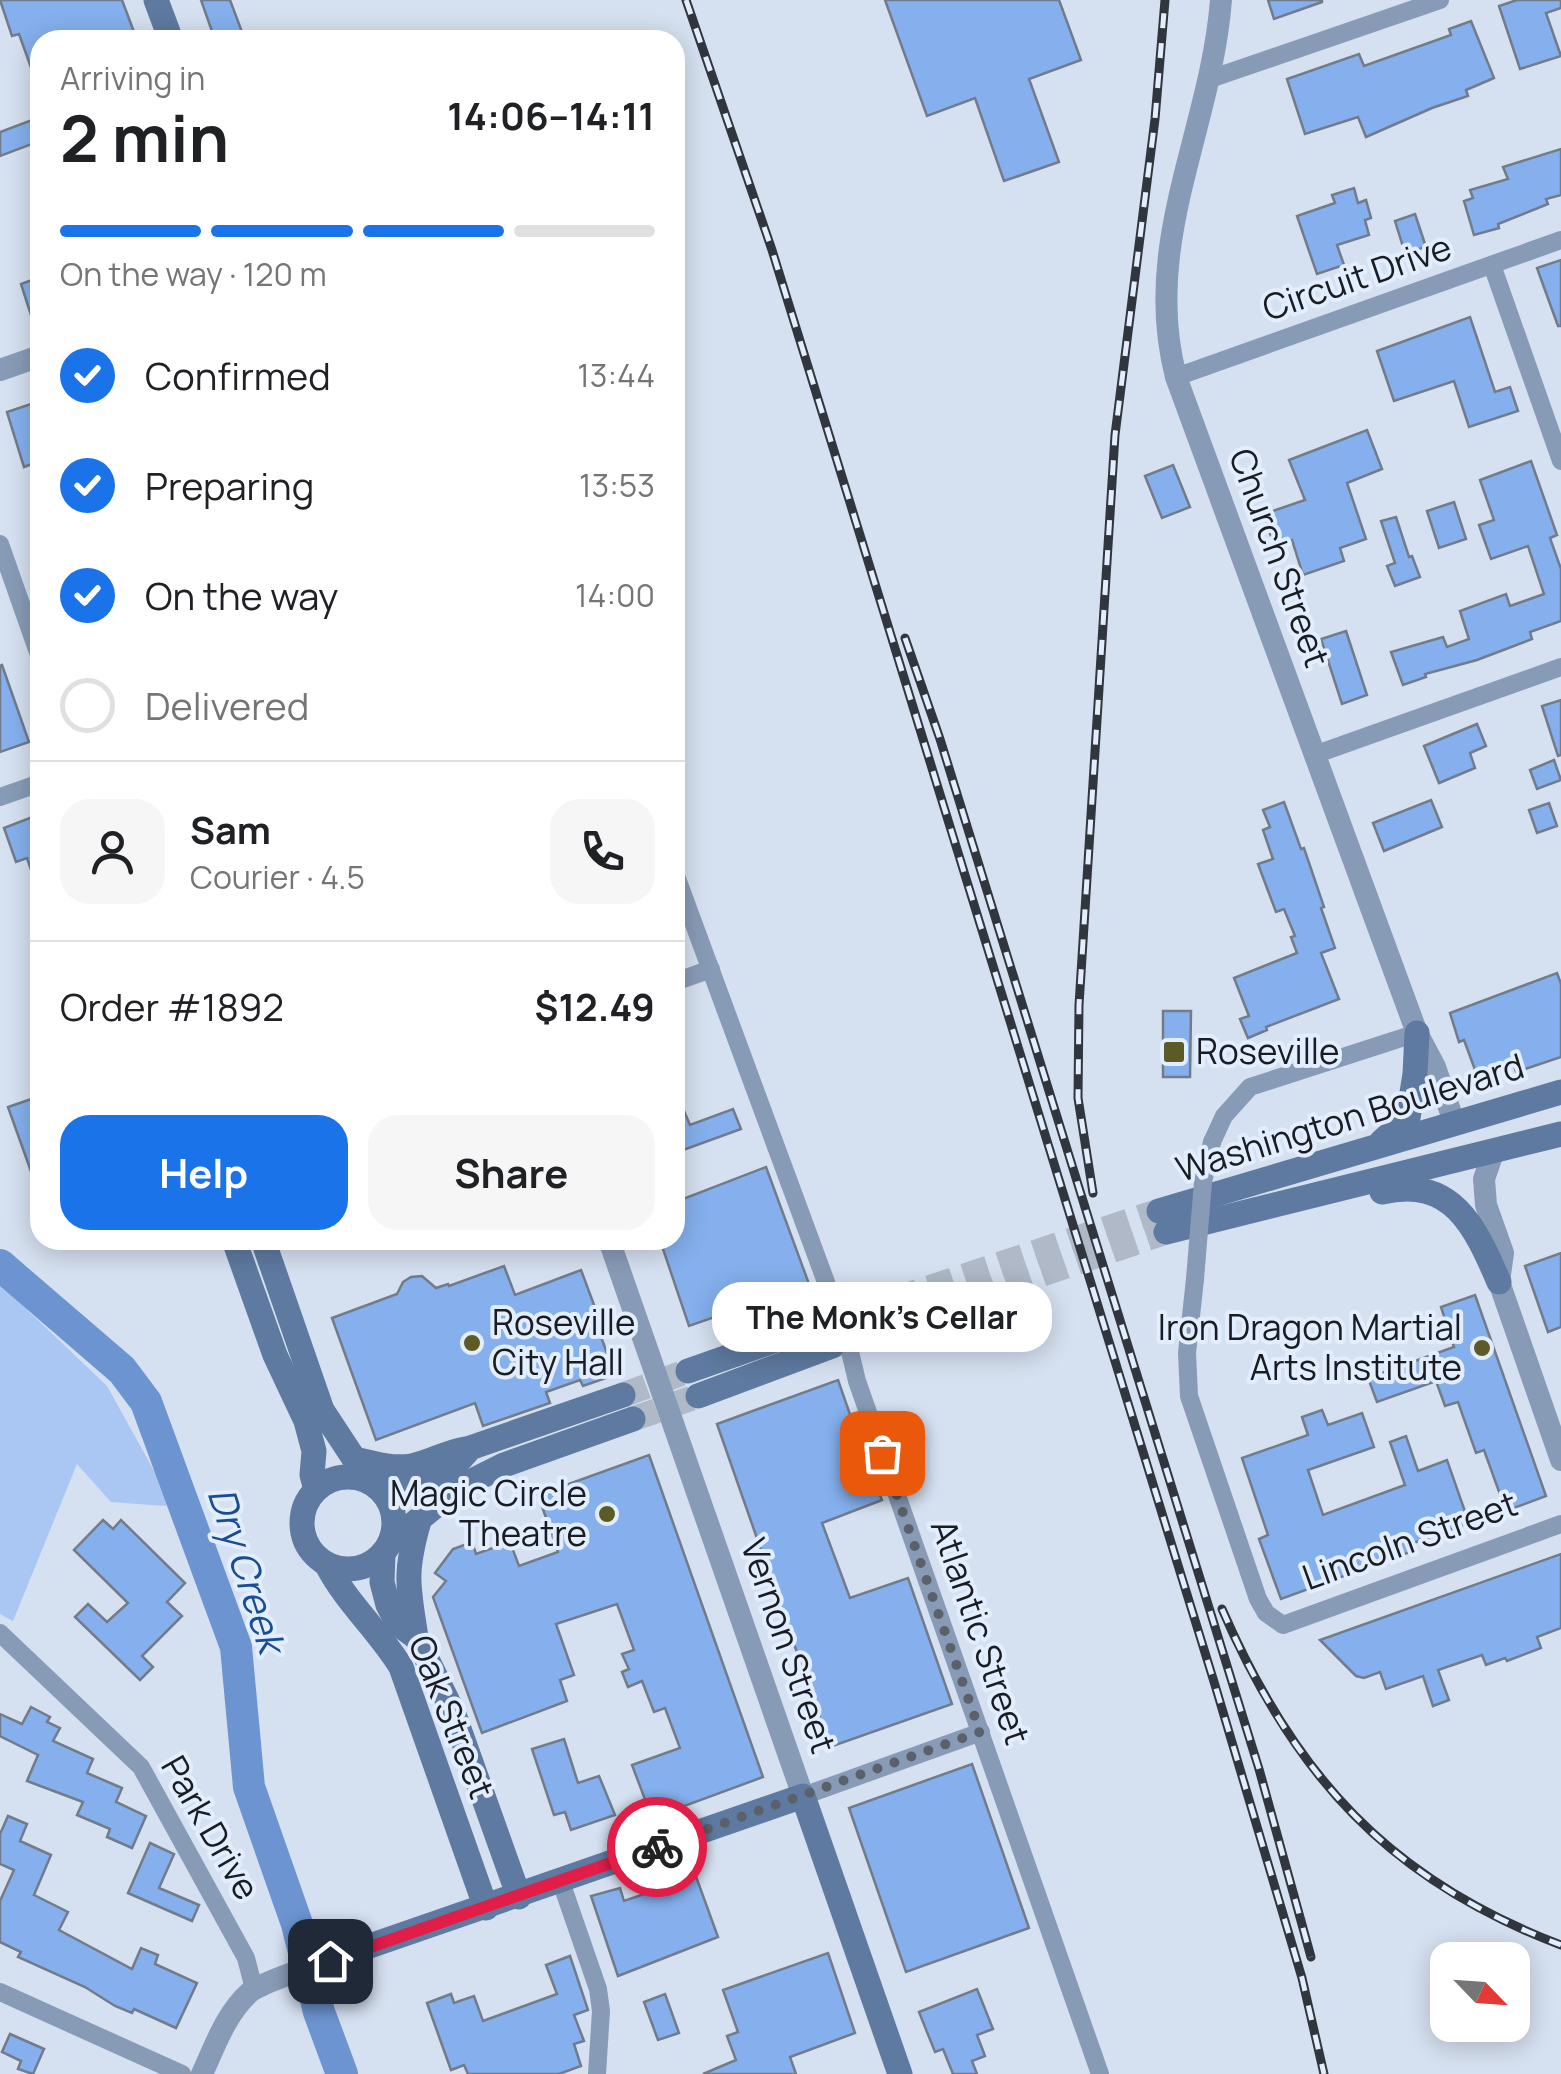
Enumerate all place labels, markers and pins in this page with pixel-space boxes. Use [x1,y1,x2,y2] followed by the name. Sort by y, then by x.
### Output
[1196,1027,1339,1075] place label: Roseville
[1161,1039,1187,1065] marker: Roseville
[712,1283,1052,1353] callout: The Monk's Cellar
[492,1298,635,1386] place label: Roseville City Hall
[1158,1303,1462,1391] place label: Iron Dragon Martial Arts Institute
[461,1332,483,1354] marker: Roseville City Hall
[1471,1337,1493,1359] marker: Iron Dragon Martial Arts Institute
[840,1411,925,1496] pin
[390,1469,587,1557] place label: Magic Circle Theatre
[596,1503,618,1525] marker: Magic Circle Theatre
[288,1919,373,2004] pin

